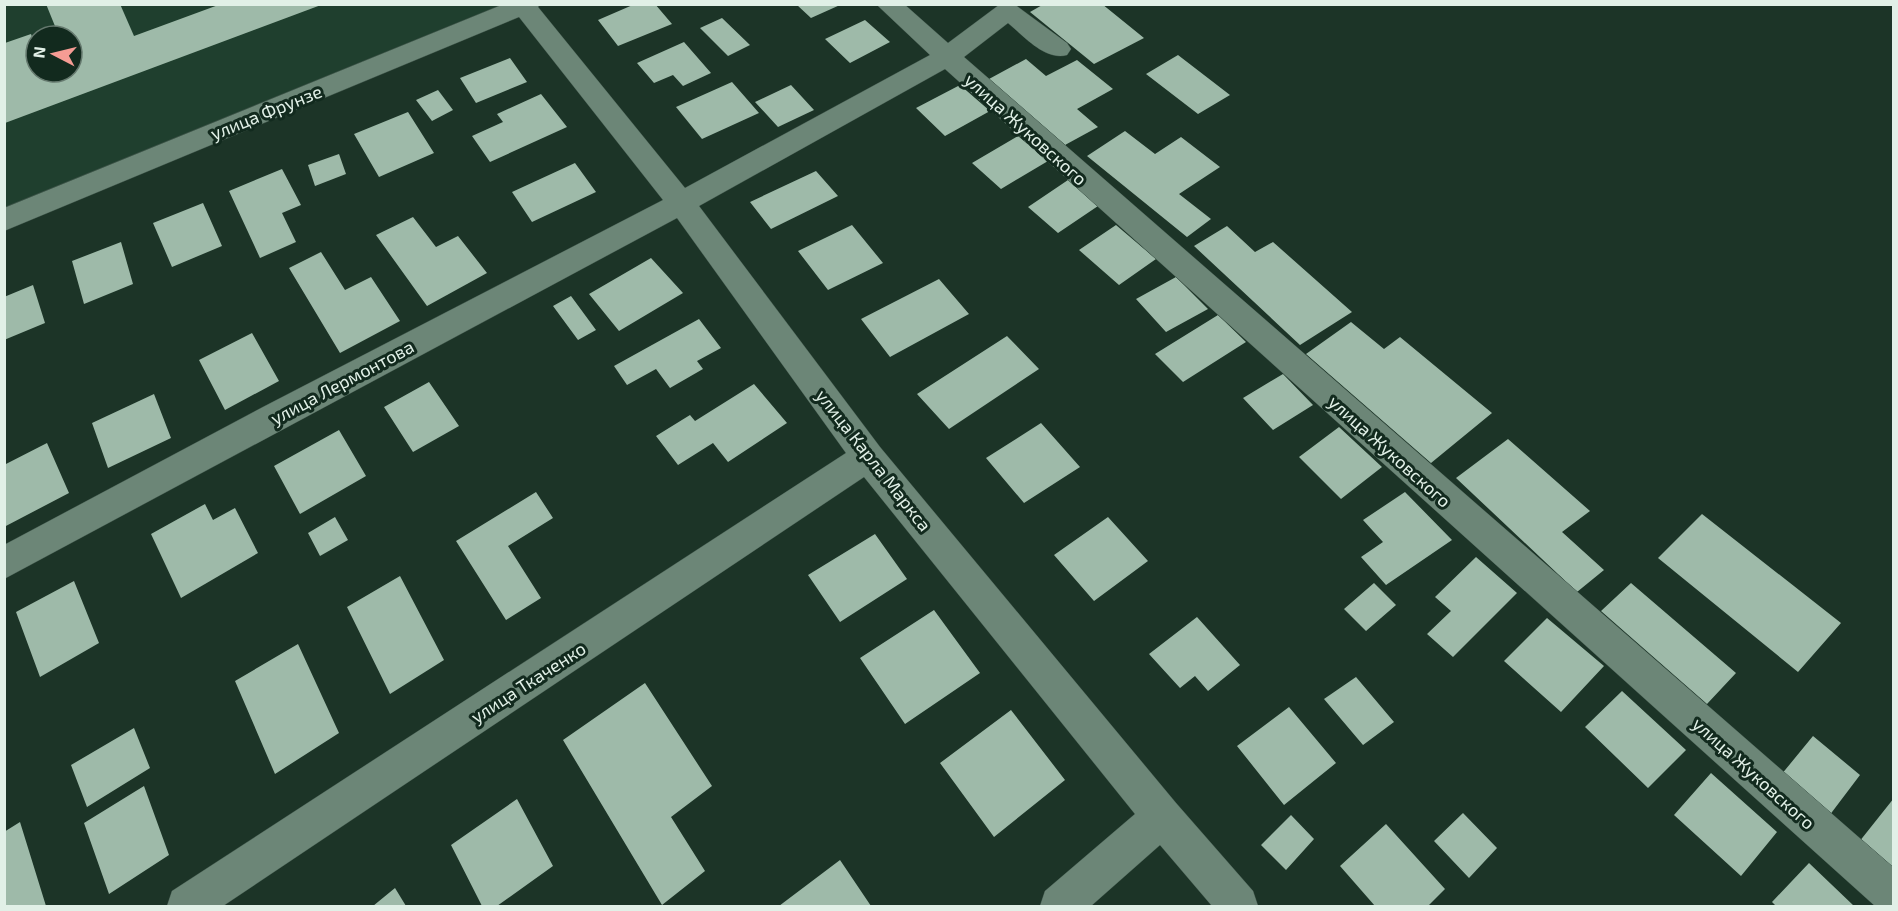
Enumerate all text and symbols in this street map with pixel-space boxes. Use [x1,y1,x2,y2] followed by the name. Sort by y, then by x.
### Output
[24,24,84,84] north arrow
[28,45,49,59] text: N
[960,68,1092,190] street label: улица Жуковского
[207,80,325,144] street label: улица Фрунзе
[267,335,417,429] street label: улица Лермонтова
[812,385,936,535] street label: улица Карла Маркса
[1324,390,1456,512] street label: улица Жуковского
[466,637,590,727] street label: улица Ткаченко
[1688,712,1820,834] street label: улица Жуковского

